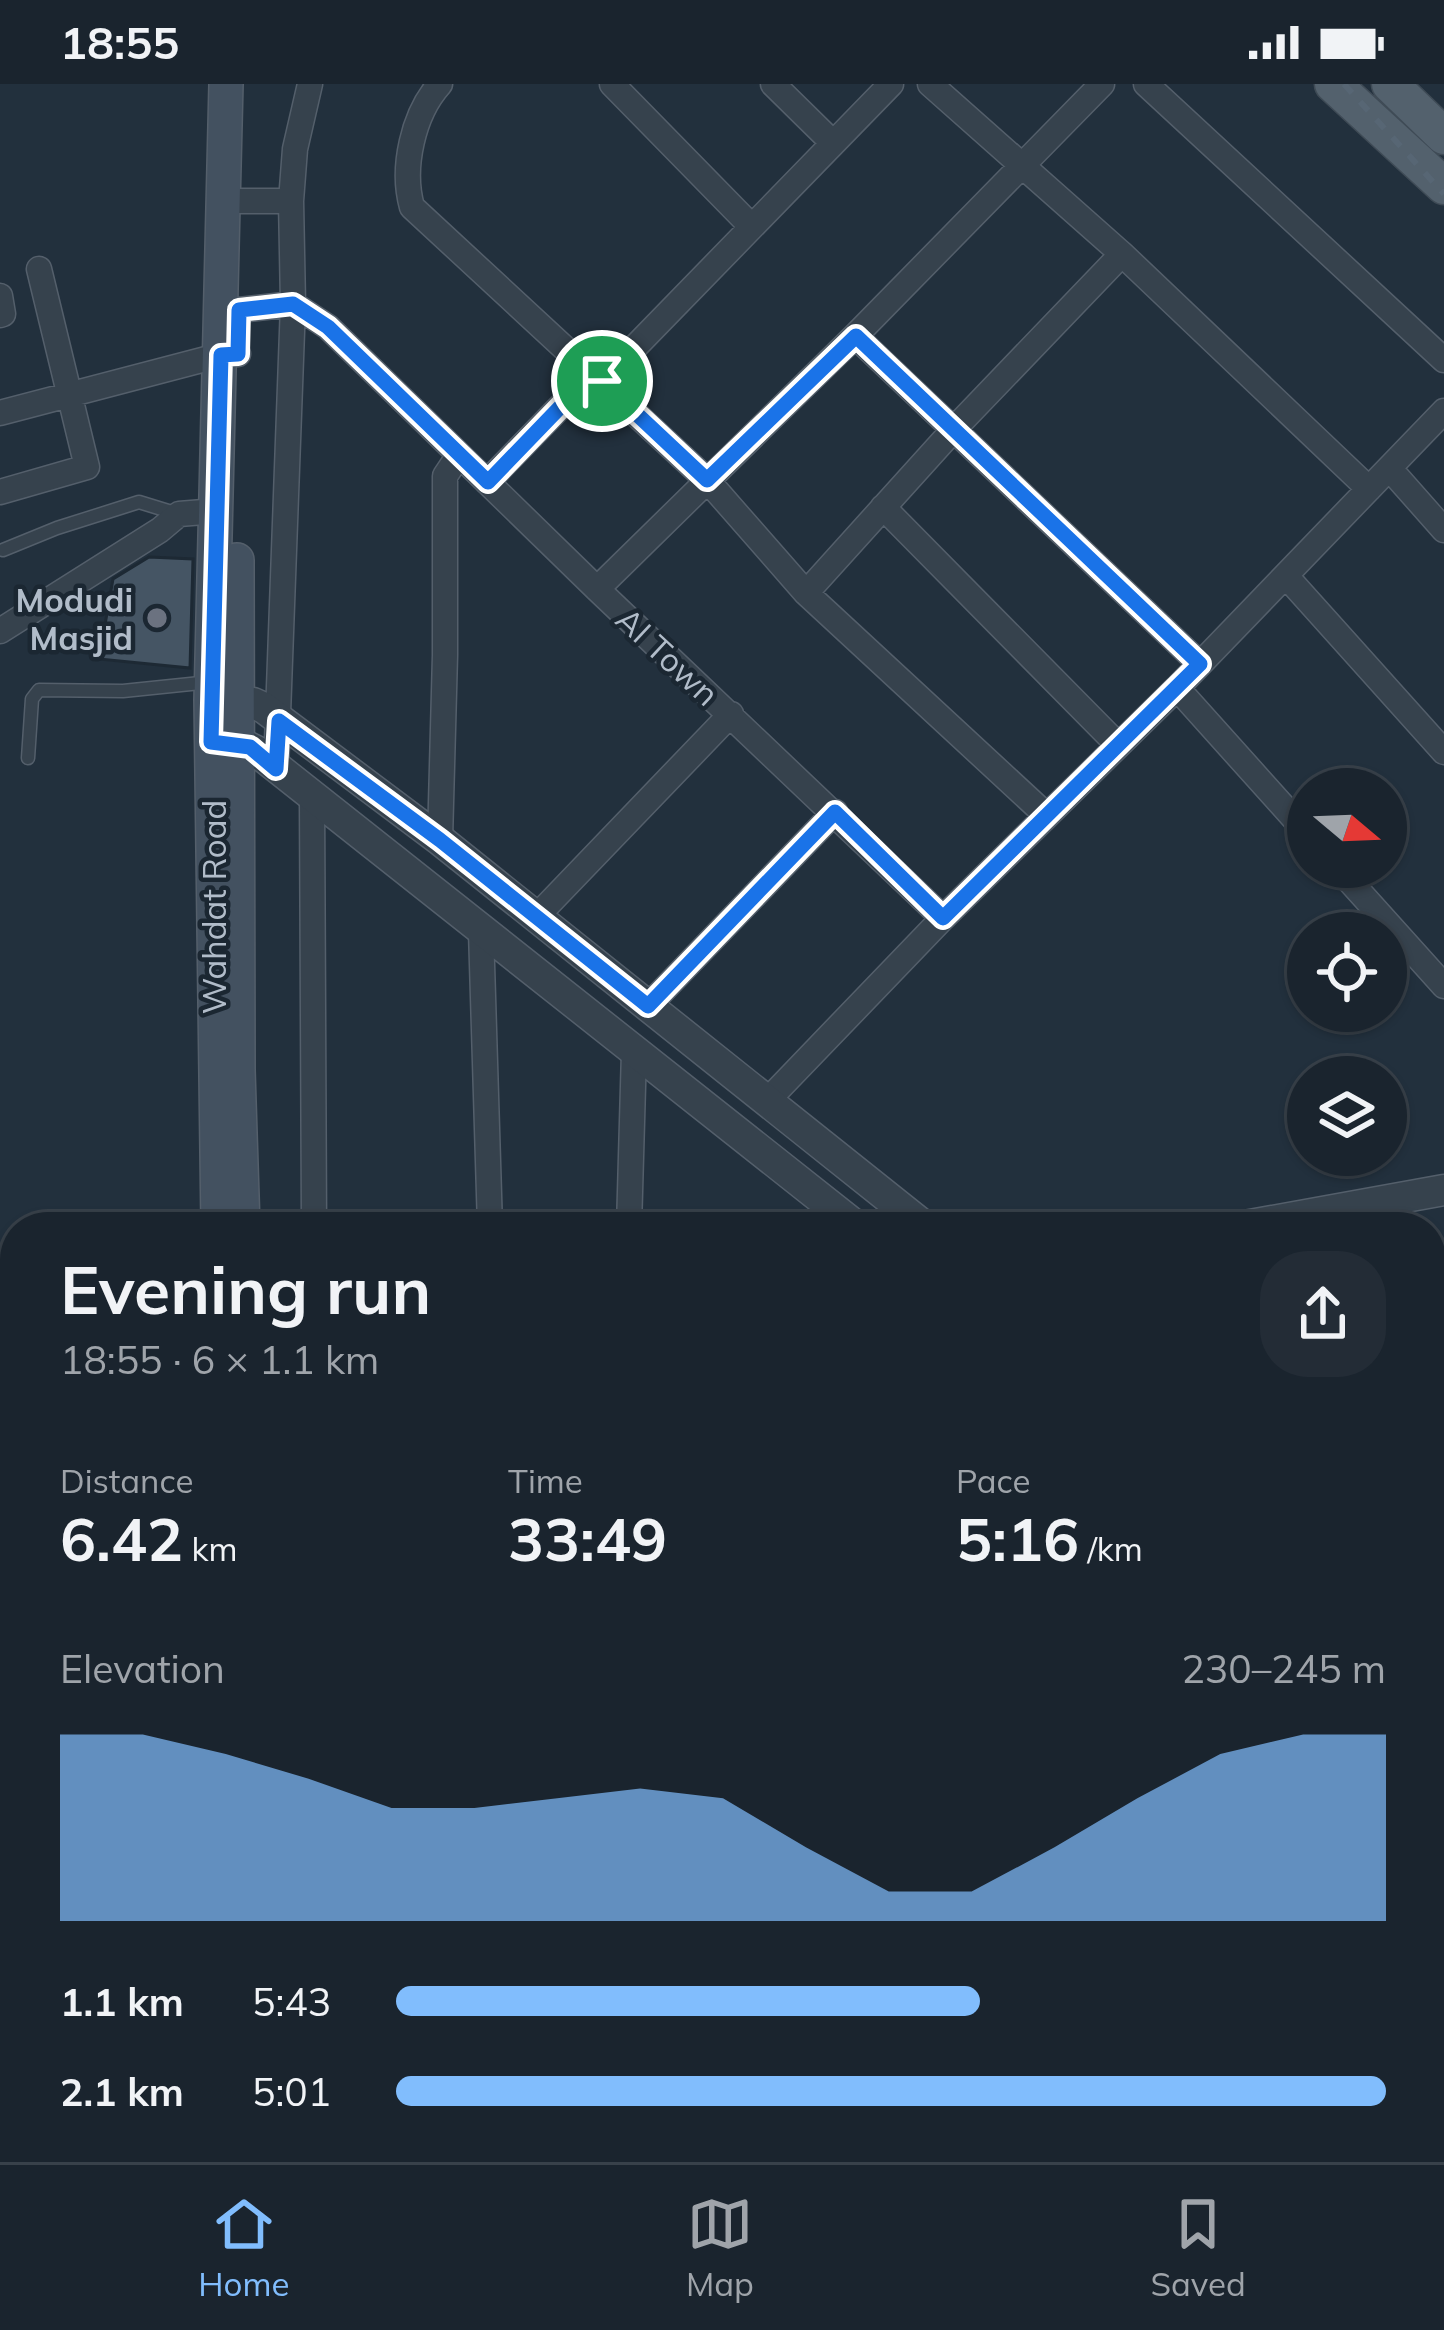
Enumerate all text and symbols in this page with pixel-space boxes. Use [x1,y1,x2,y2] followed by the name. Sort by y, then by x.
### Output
[60,14,179,70] text: 18:55
[551,330,653,432] pin
[569,348,635,414] icon: arrive
[16,579,133,658] place label: Modudi Masjid
[608,598,728,714] street label: AI Town
[144,605,170,631] marker: Modudi Masjid
[1287,768,1407,888] north arrow
[1287,768,1407,1176] map controls
[193,800,234,1014] street label: Wahdat Road
[1287,912,1407,1032] button: locate
[1287,1056,1407,1176] button: layers
[60,1248,431,1331] text: Evening run
[1260,1251,1386,1377] button: share
[60,1335,379,1384] text: 18:55 · 6 × 1.1 km
[60,1460,193,1501] text: Distance
[508,1460,583,1501] text: Time
[956,1460,1030,1501] text: Pace
[60,1501,183,1576] text: 6.42
[508,1501,667,1576] text: 33:49
[956,1501,1079,1576] text: 5:16
[183,1528,237,1569] text: km
[1079,1528,1143,1569] text: /km
[60,1644,225,1693] text: Elevation
[1181,1644,1386,1693] text: 230–245 m
[60,1977,184,2026] text: 1.1 km
[252,1977,331,2026] text: 5:43
[60,2067,184,2116] text: 2.1 km
[252,2067,331,2116] text: 5:01
[198,2191,289,2304] tab: Home
[686,2191,754,2304] tab: Map
[1150,2191,1246,2304] tab: Saved

